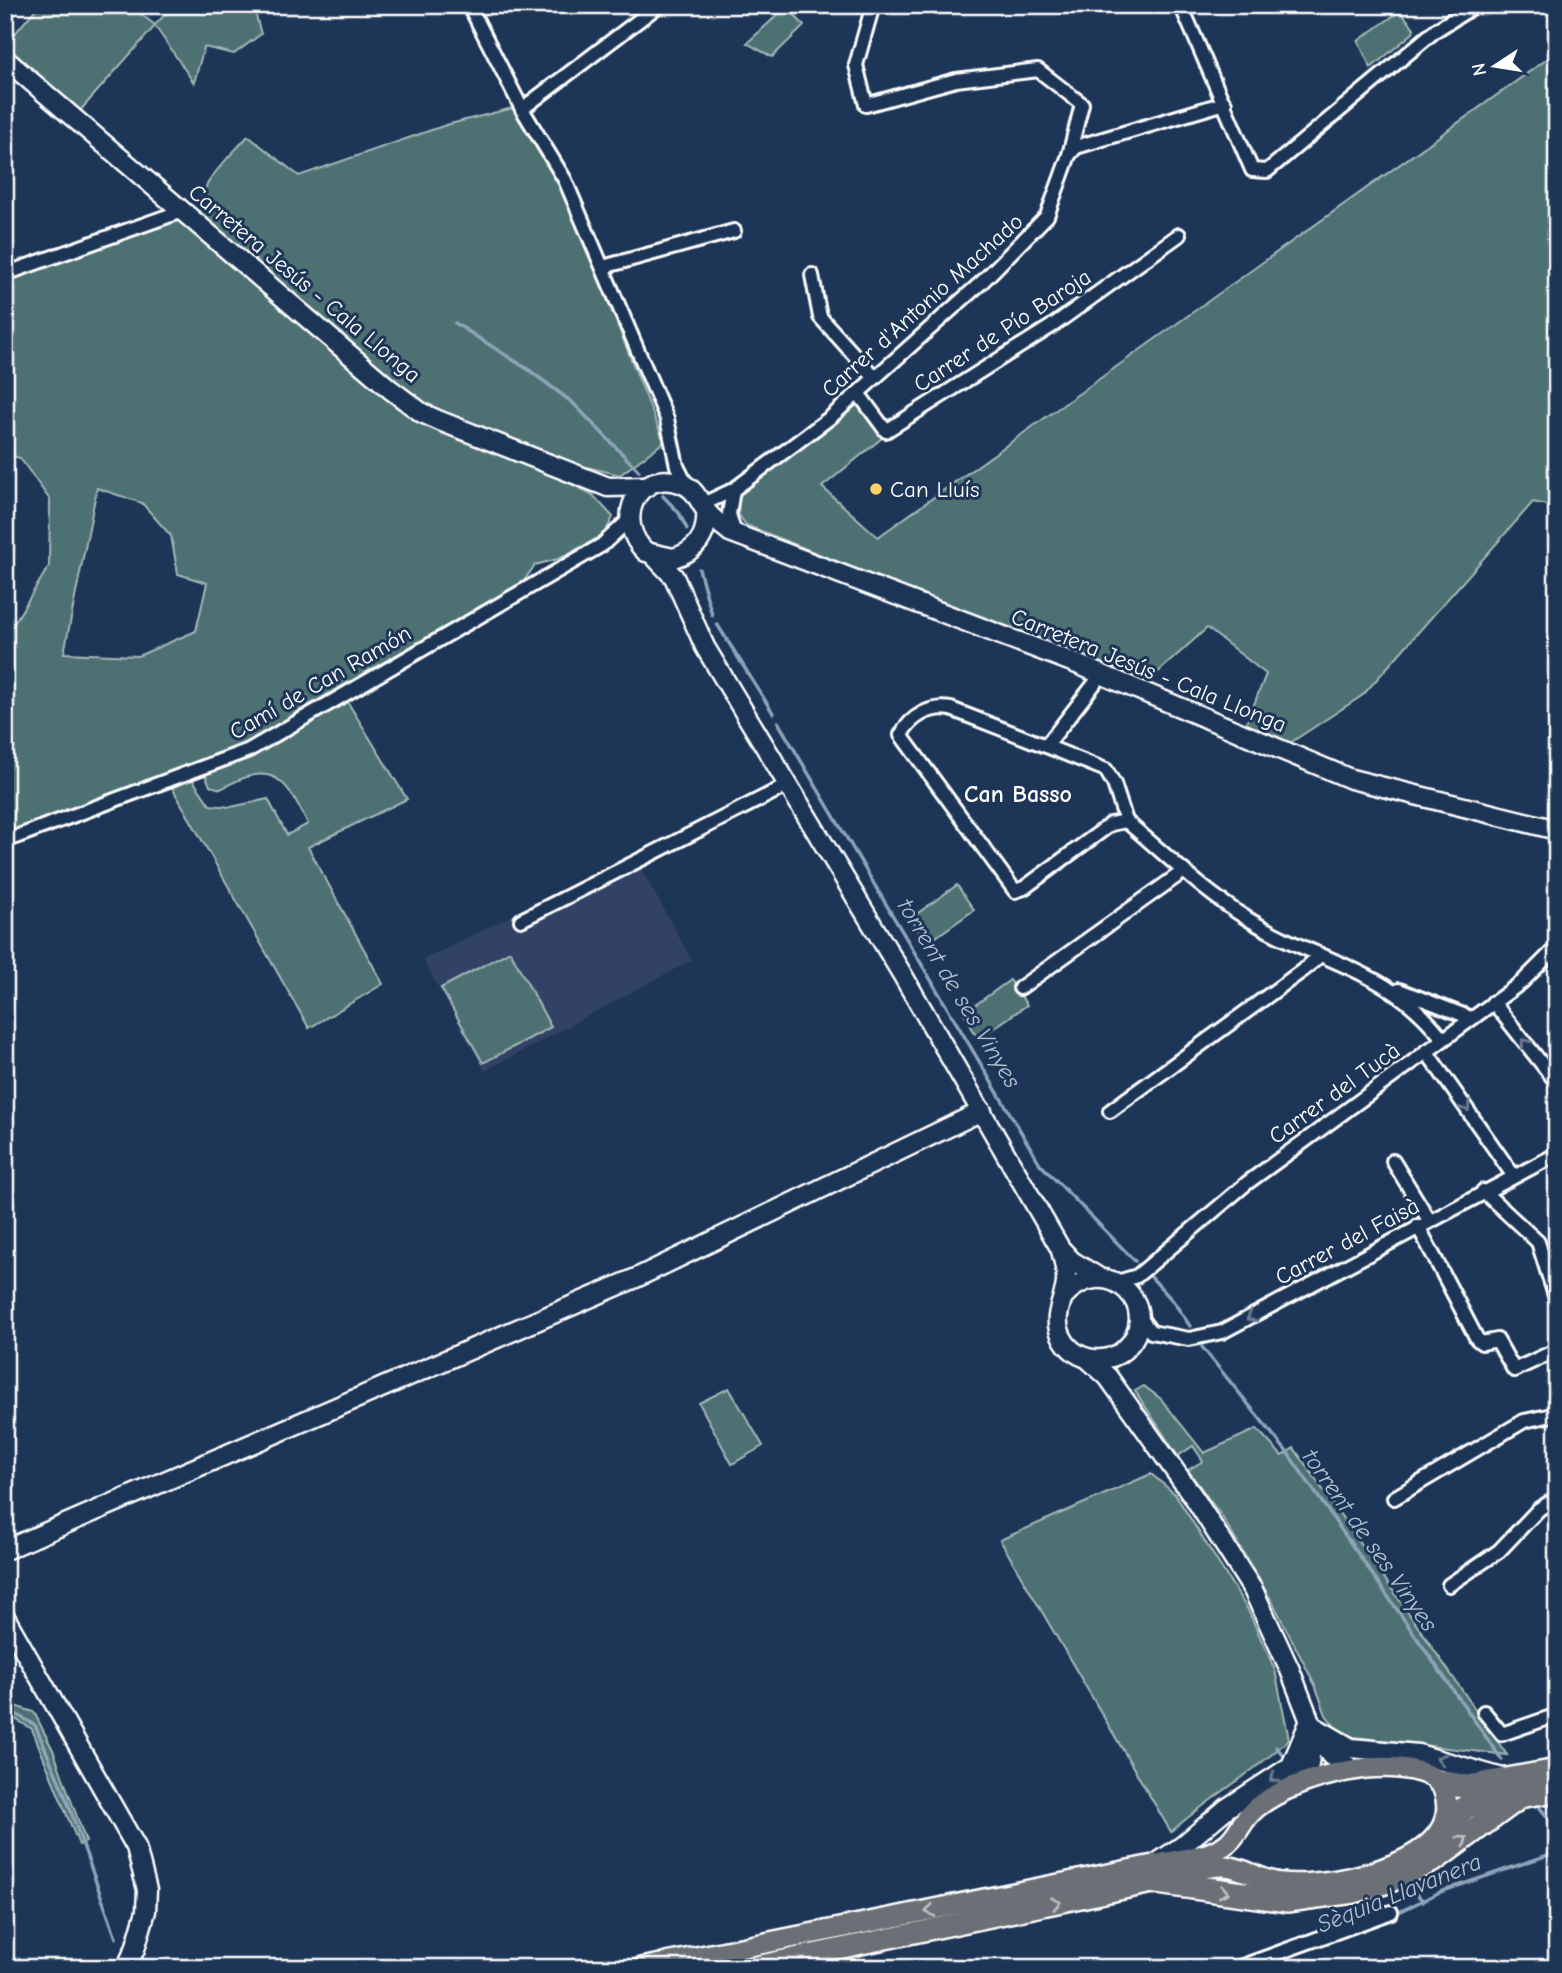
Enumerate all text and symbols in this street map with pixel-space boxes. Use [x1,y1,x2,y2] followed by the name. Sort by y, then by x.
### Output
[1460,32,1530,102] north arrow
[1467,61,1491,78] text: N
[183,178,426,388] street label: Carretera Jesús - Cala Llonga
[816,208,1029,403] street label: Carrer d'Antonio Machado
[909,263,1096,398] street label: Carrer de Pío Baroja
[890,476,980,503] place label: Can Lluís
[868,481,884,497] marker: Can Lluís
[1007,603,1290,738] street label: Carretera Jesús - Cala Llonga
[225,620,416,745] street label: Camí de Can Ramón
[964,780,1072,808] district label: Can Basso
[891,893,1027,1093] water label: torrent de ses Vinyes
[1264,1037,1405,1150] street label: Carrer del Tucà
[1521,1038,1534,1050] one-way arrow
[1458,1099,1470,1112] one-way arrow
[1271,1192,1424,1291] street label: Carrer del Faisà
[1245,1308,1258,1322] one-way arrow
[1297,1443,1443,1637] water label: torrent de ses Vinyes
[1435,1753,1447,1768] one-way arrow
[1269,1770,1282,1783] one-way arrow
[1455,1835,1468,1848] one-way arrow
[1313,1847,1485,1939] water label: Sèquia Llavanera
[1218,1884,1230,1898] one-way arrow
[1050,1897,1062,1912] one-way arrow
[924,1902,936,1917] one-way arrow

